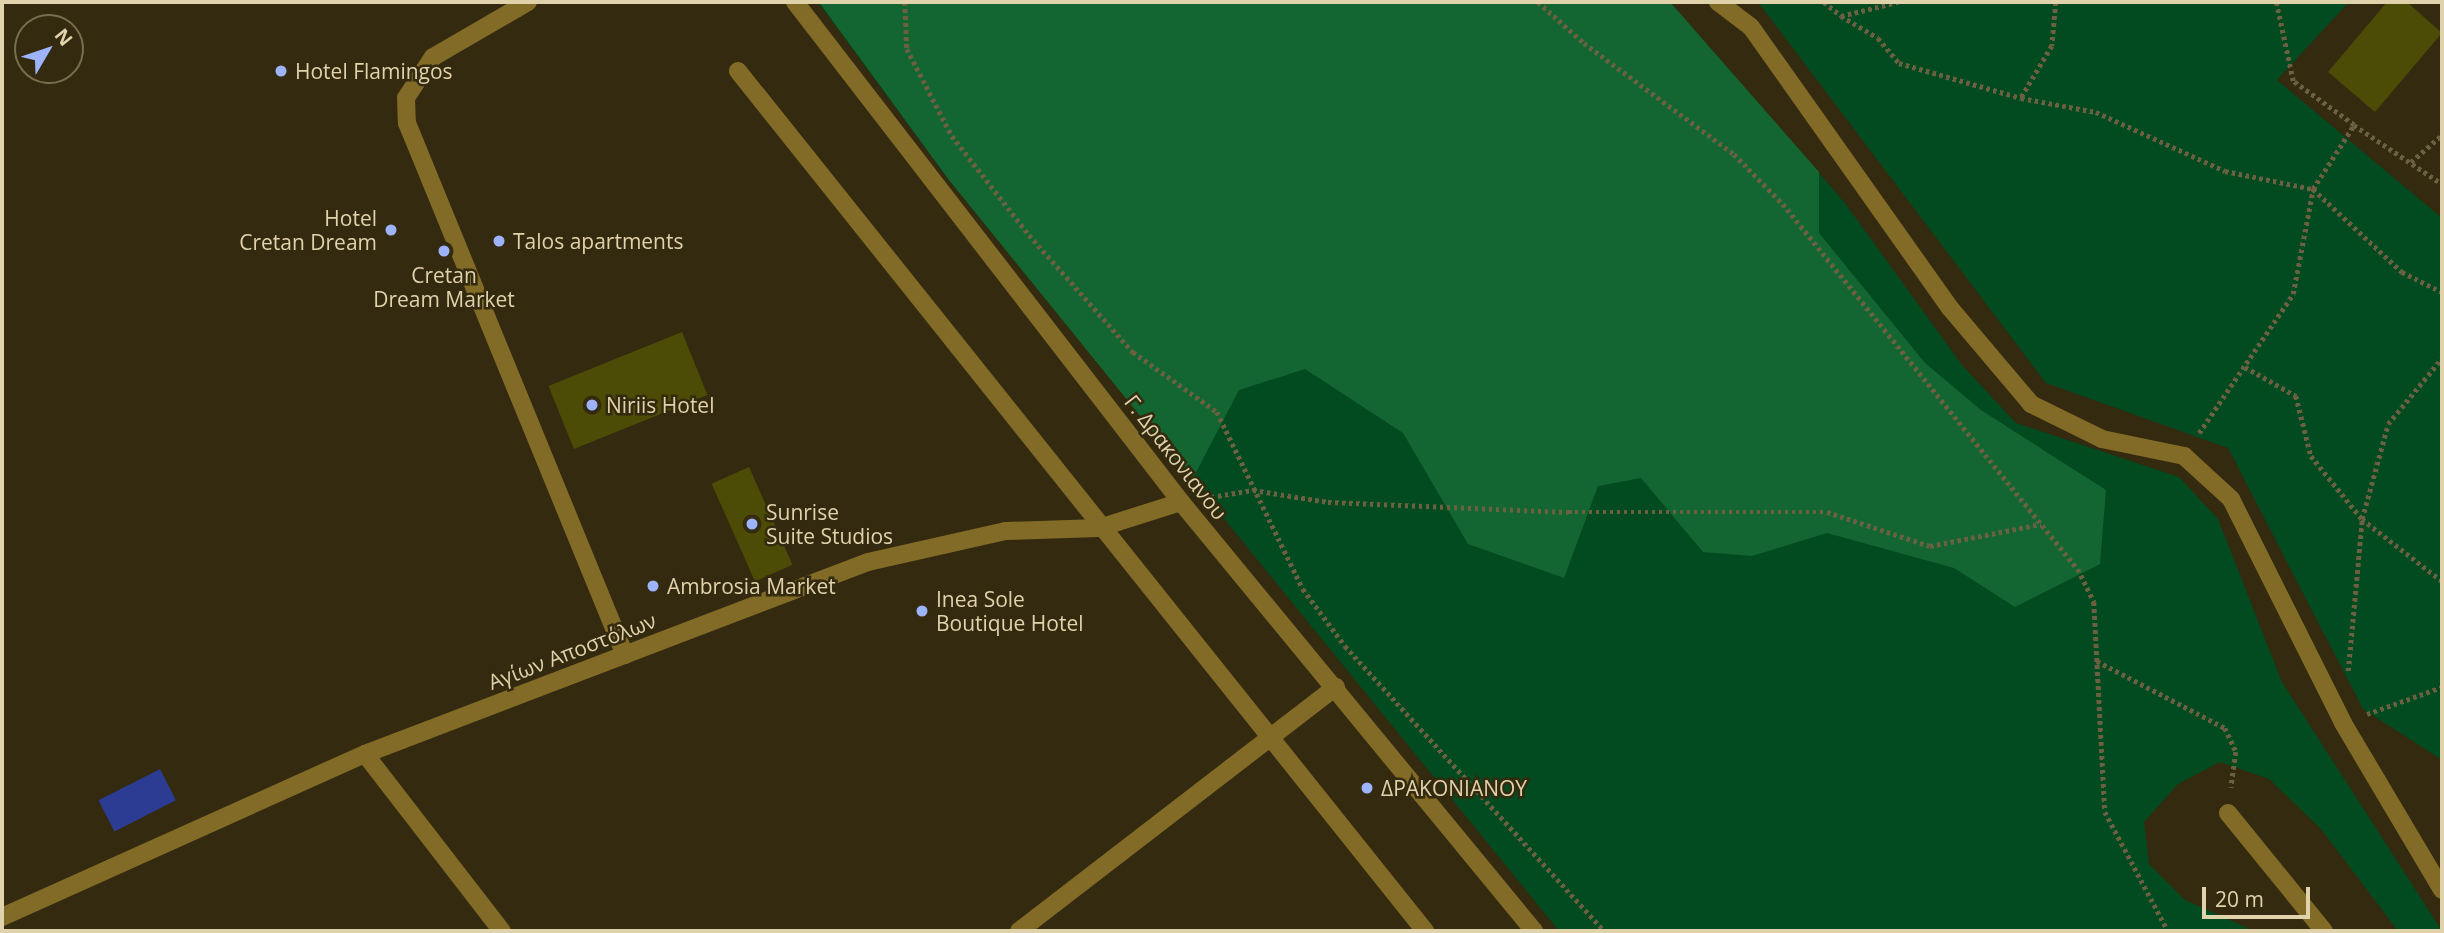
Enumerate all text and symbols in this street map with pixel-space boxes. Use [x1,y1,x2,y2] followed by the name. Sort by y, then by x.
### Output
[14,14,84,84] north arrow
[49,23,79,51] text: N
[295,58,453,84] place label: Hotel Flamingos
[273,63,289,79] marker: Hotel Flamingos
[239,205,377,255] place label: Hotel Cretan Dream
[383,222,399,238] marker: Hotel Cretan Dream
[513,228,683,254] place label: Talos apartments
[491,233,507,249] marker: Talos apartments
[436,243,452,259] marker: Cretan Dream Market
[373,262,515,312] place label: Cretan Dream Market
[1120,390,1232,524] street label: Γ. Δρακονιανου
[606,392,714,418] place label: Niriis Hotel
[584,397,600,413] marker: Niriis Hotel
[766,499,893,549] place label: Sunrise Suite Studios
[744,516,760,532] marker: Sunrise Suite Studios
[667,573,836,599] place label: Ambrosia Market
[645,578,661,594] marker: Ambrosia Market
[936,586,1084,636] place label: Inea Sole Boutique Hotel
[914,603,930,619] marker: Inea Sole Boutique Hotel
[484,607,660,695] street label: Αγίων Αποστόλων
[1381,775,1527,801] place label: ΔΡΑΚΟΝΙΑΝΟΥ
[1359,780,1375,796] marker: ΔΡΑΚΟΝΙΑΝΟΥ
[2206,874,2314,918] scale bar
[2215,885,2264,913] text: 20 m

